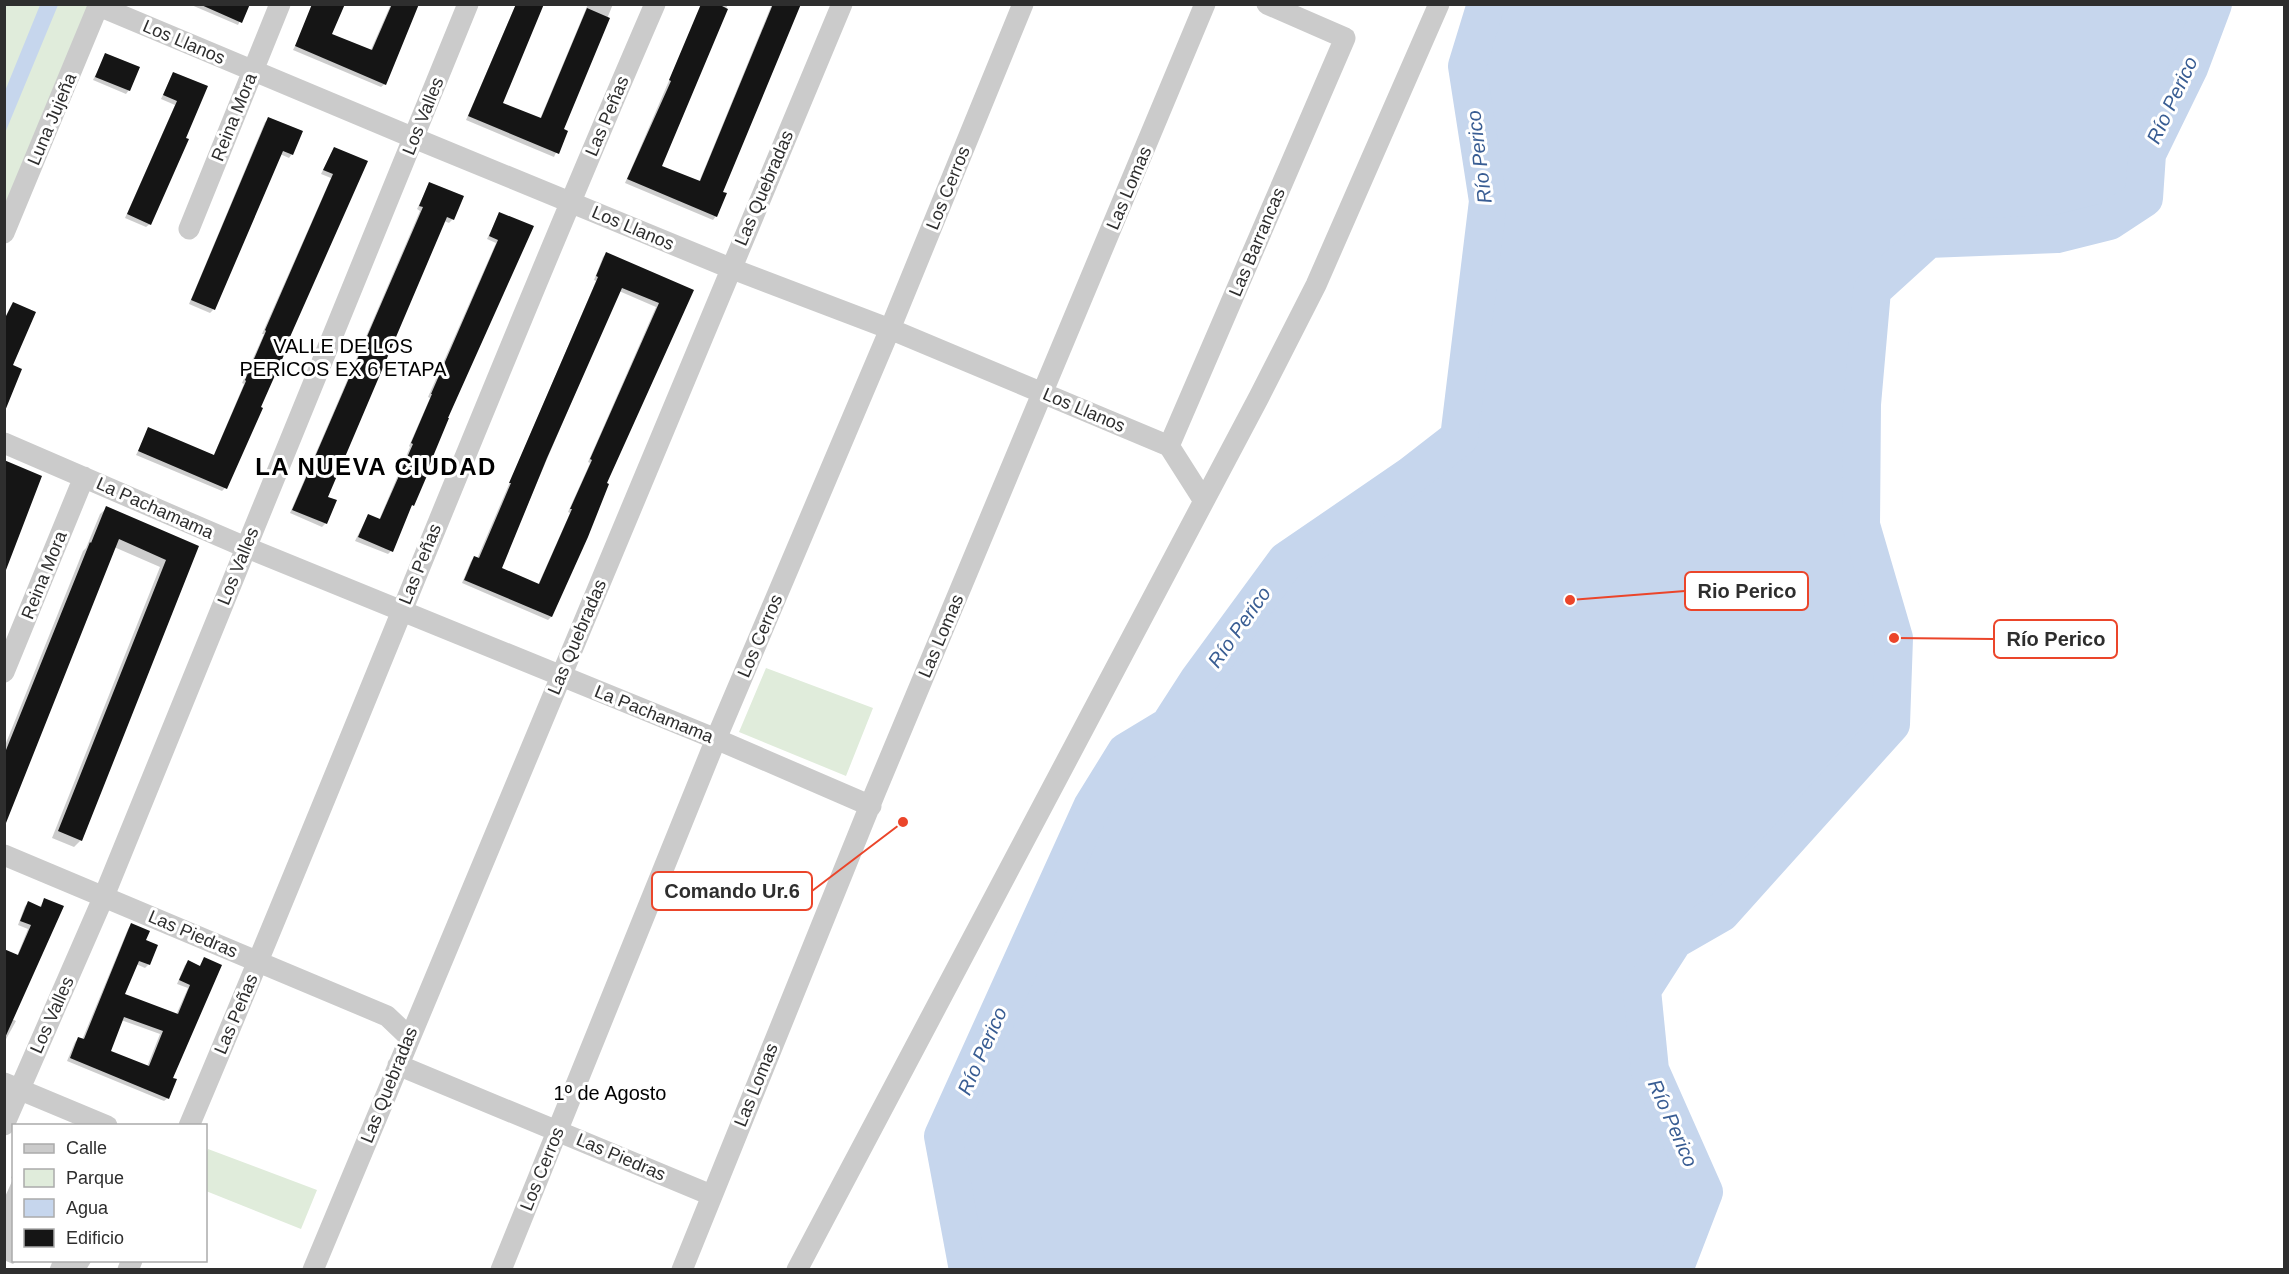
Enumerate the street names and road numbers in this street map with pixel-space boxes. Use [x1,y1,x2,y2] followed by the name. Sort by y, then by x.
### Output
[140,16,228,68] street label: Los Llanos
[24,69,81,168] street label: Luna Jujeña
[207,69,261,164] street label: Reina Mora
[581,73,633,159] street label: Las Peñas
[398,74,448,158] street label: Los Valles
[731,127,797,249] street label: Las Quebradas
[922,143,974,233] street label: Los Cerros
[1103,144,1155,232] street label: Las Lomas
[1225,185,1289,299] street label: Las Barrancas
[589,202,677,254] street label: Los Llanos
[1040,384,1128,436] street label: Los Llanos
[93,473,218,543] street label: La Pachamama
[395,521,445,607] street label: Las Peñas
[213,524,263,608] street label: Los Valles
[17,527,71,622] street label: Reina Mora
[544,576,610,698] street label: Las Quebradas
[734,592,786,680] street label: Los Cerros
[915,592,967,680] street label: Las Lomas
[592,681,717,747] street label: La Pachamama
[145,906,241,962] street label: Las Piedras
[210,971,262,1057] street label: Las Peñas
[26,974,78,1056] street label: Los Valles
[357,1024,421,1146] street label: Las Quebradas
[730,1040,782,1130] street label: Las Lomas
[516,1124,568,1214] street label: Los Cerros
[573,1129,669,1185] street label: Las Piedras

